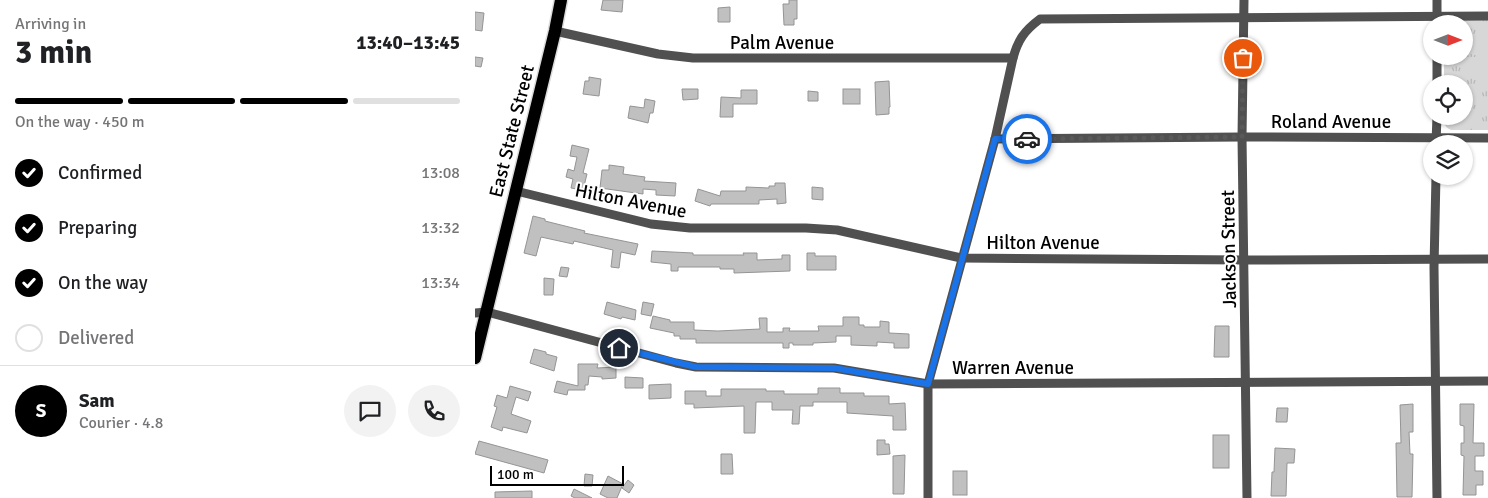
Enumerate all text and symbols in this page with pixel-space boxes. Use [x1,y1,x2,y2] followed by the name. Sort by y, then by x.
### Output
[15,14,86,34] text: Arriving in
[1423,15,1473,65] north arrow
[1423,15,1473,185] map controls
[356,31,460,55] text: 13:40–13:45
[730,31,834,55] street label: Palm Avenue
[15,33,92,72] text: 3 min
[1222,37,1264,79] pin
[1229,44,1257,72] icon: bag
[484,62,540,200] street label: East State Street
[1423,75,1473,125] button: locate
[1271,110,1391,134] street label: Roland Avenue
[15,112,145,132] text: On the way · 450 m
[1002,114,1052,164] courier
[1013,125,1041,153] icon: car
[1423,135,1473,185] button: layers
[15,159,43,187] icon: check
[58,161,142,185] text: Confirmed
[421,163,460,183] text: 13:08
[573,178,689,224] street label: Hilton Avenue
[1216,189,1242,308] street label: Jackson Street
[15,214,43,242] icon: check
[58,216,137,240] text: Preparing
[421,218,460,238] text: 13:32
[986,231,1100,255] street label: Hilton Avenue
[15,269,43,297] icon: check
[58,271,148,295] text: On the way
[421,273,460,293] text: 13:34
[58,326,134,350] text: Delivered
[598,327,640,369] pin
[605,334,633,362] icon: home
[952,356,1074,380] street label: Warren Avenue
[344,385,396,437] button: chat
[408,385,460,437] button: phone
[79,389,115,413] text: Sam
[36,399,46,423] text: S
[79,413,163,433] text: Courier · 4.8
[490,463,624,486] scale bar
[497,466,534,483] text: 100 m

